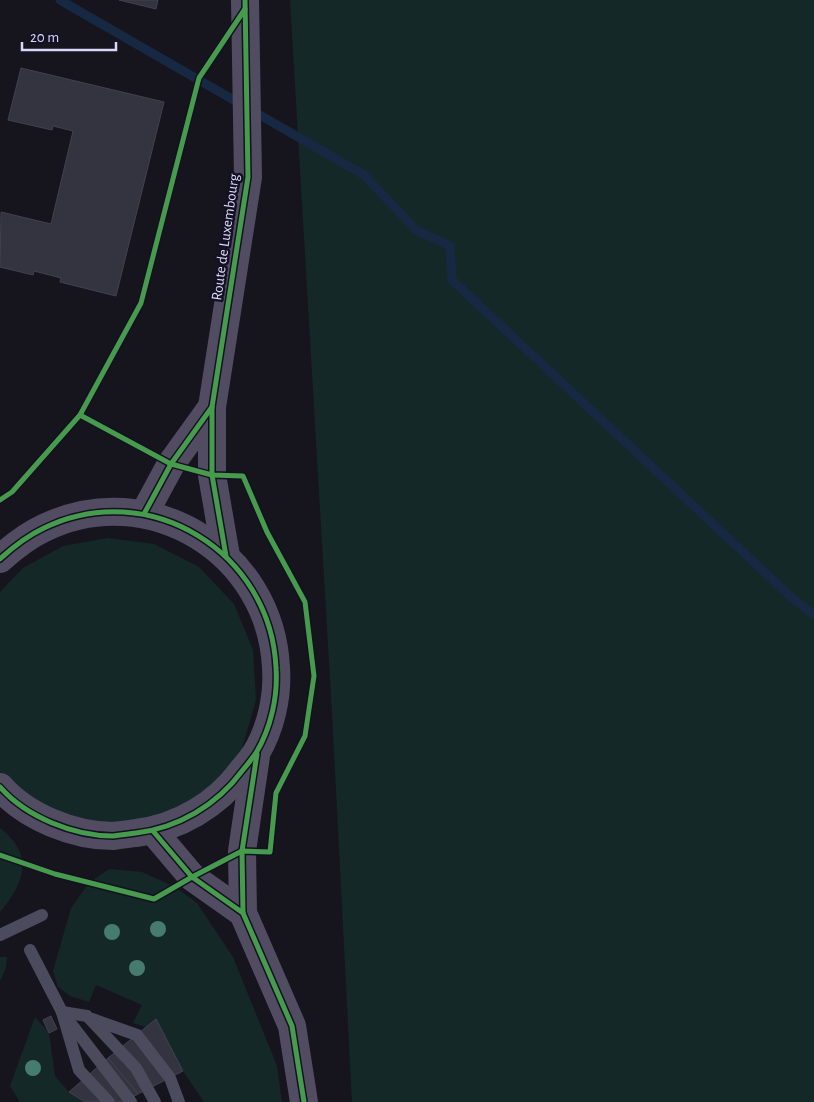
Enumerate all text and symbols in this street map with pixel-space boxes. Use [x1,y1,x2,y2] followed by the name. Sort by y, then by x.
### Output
[22,20,116,52] scale bar
[30,30,59,45] text: 20 m
[209,172,242,301] street label: Route de Luxembourg

